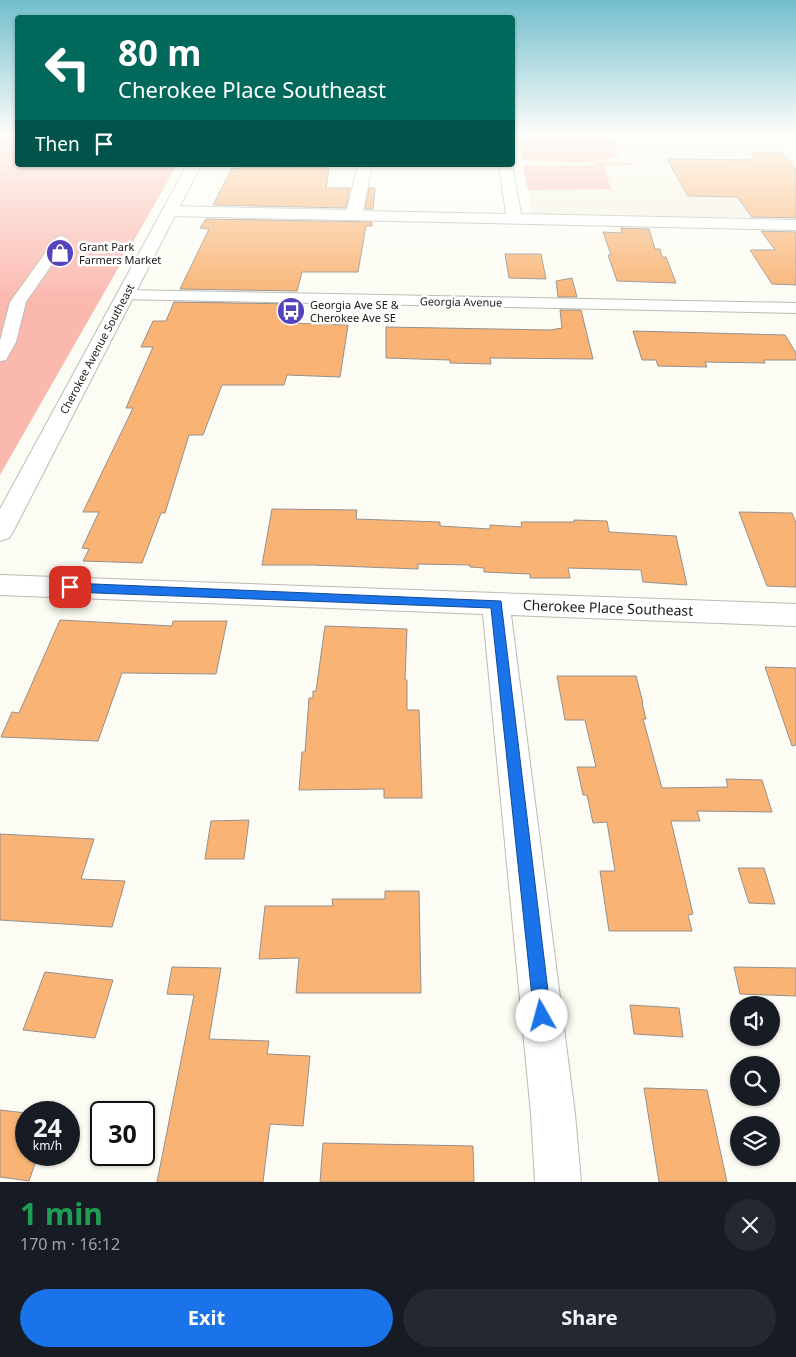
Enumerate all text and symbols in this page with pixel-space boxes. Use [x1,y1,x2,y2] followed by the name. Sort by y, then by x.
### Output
[118,29,201,76] text: 80 m
[35,35,100,100] icon: left
[118,74,386,104] text: Cherokee Place Southeast
[90,130,118,158] icon: arrive
[35,131,80,157] text: Then
[45,238,75,268] shop icon: Grant Park Farmers Market
[79,239,161,267] place label: Grant Park Farmers Market
[56,281,137,416] street label: Cherokee Avenue Southeast
[420,293,502,310] street label: Georgia Avenue
[276,296,306,326] bus stop icon: Georgia Ave SE & Cherokee Ave SE
[310,297,400,325] place label: Georgia Ave SE & Cherokee Ave SE
[49,566,91,608] pin
[56,573,84,601] icon: arrive
[522,595,694,620] street label: Cherokee Place Southeast
[515,989,567,1041] position arrow
[730,996,780,1166] map controls
[730,996,780,1046] button: sound
[730,1056,780,1106] button: search
[90,1101,155,1166] speed limit sign: 30
[33,1110,62,1144] text: 24
[730,1116,780,1166] button: layers
[33,1137,62,1154] text: km/h
[20,1193,103,1234] text: 1 min
[724,1199,776,1251] button: close
[20,1233,120,1255] text: 170 m · 16:12
[20,1289,393,1347] button: Exit
[403,1289,776,1347] button: Share

